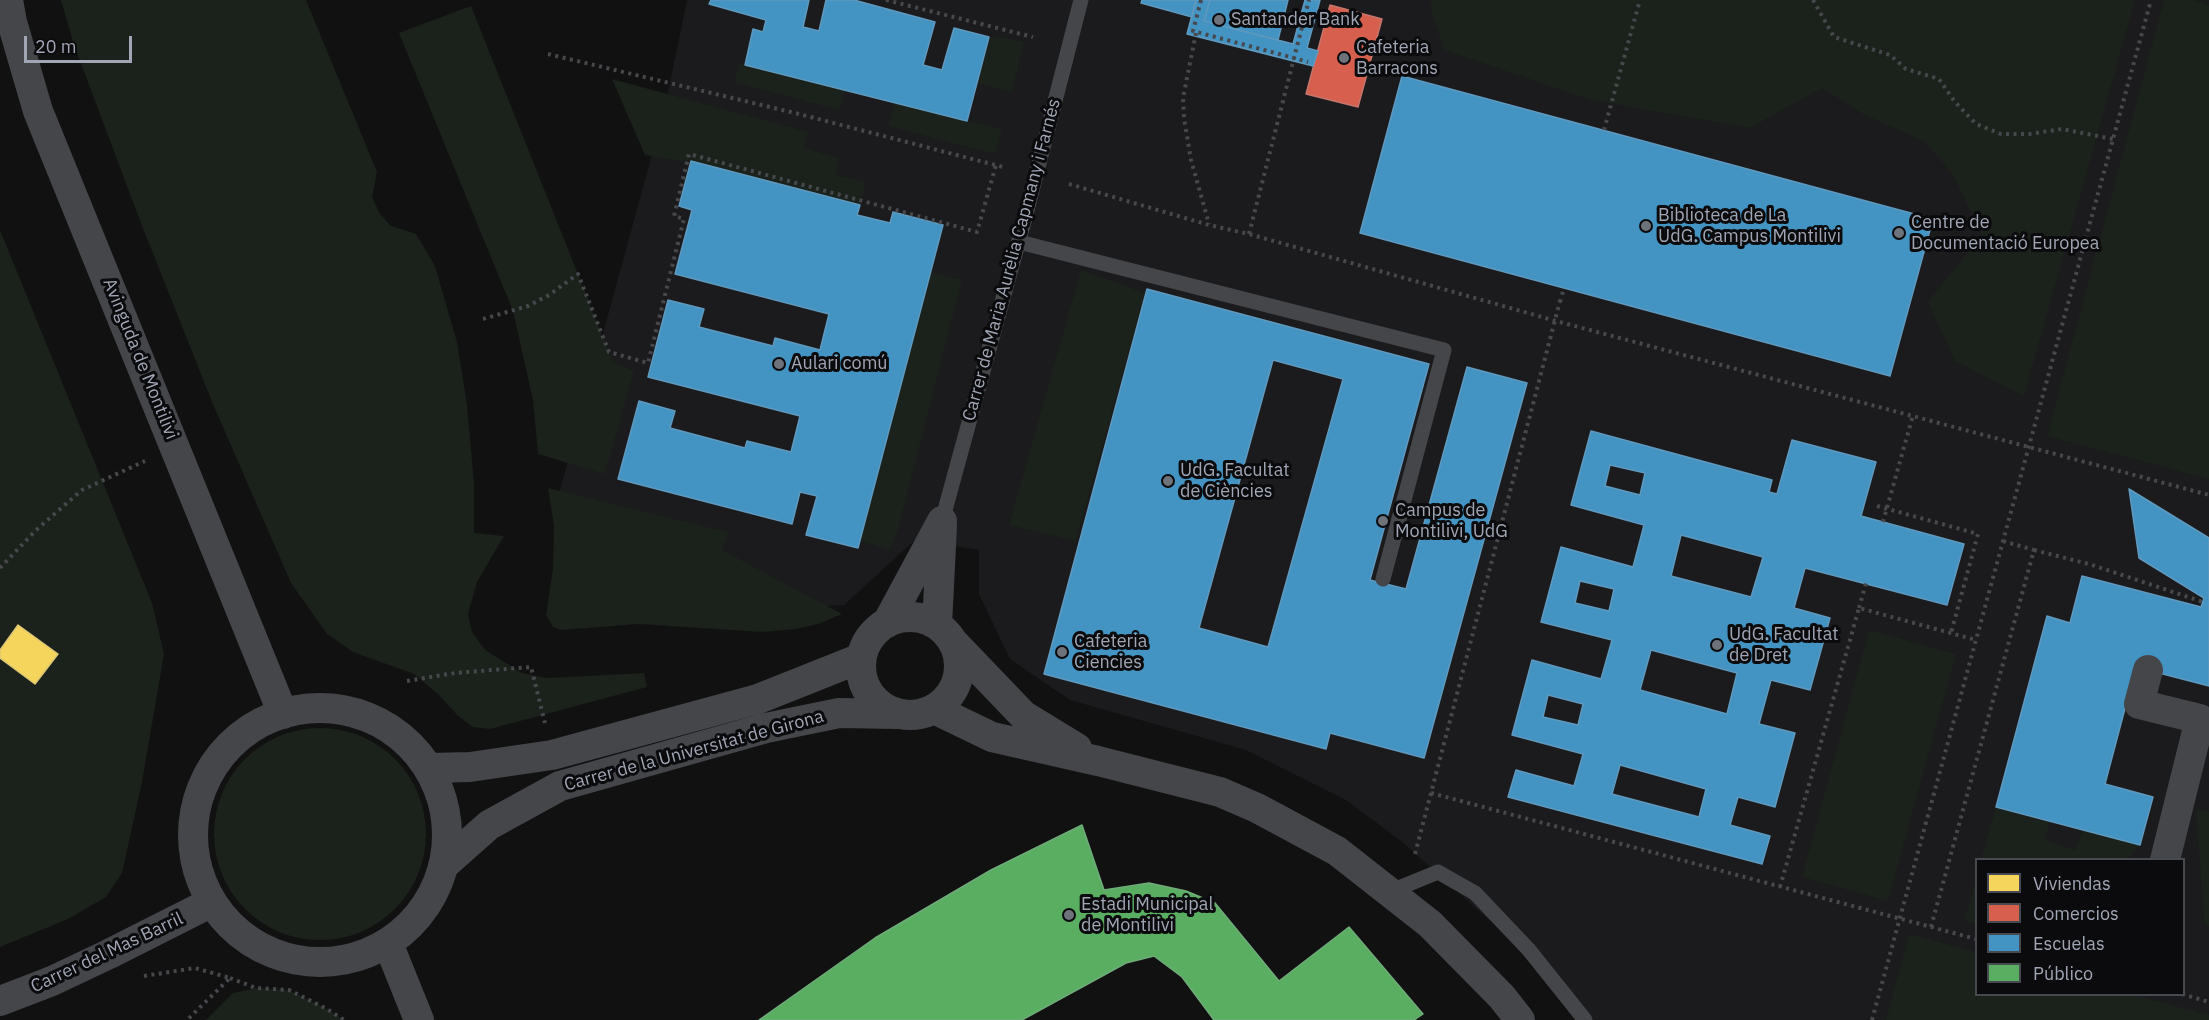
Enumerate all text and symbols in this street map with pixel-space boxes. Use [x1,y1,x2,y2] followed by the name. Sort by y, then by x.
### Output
[1231,9,1360,31] place label: Santander Bank
[1212,13,1226,27] marker: Santander Bank
[27,24,135,62] scale bar
[35,35,77,58] text: 20 m
[1356,37,1438,80] place label: Cafeteria Barracons
[1337,51,1351,65] marker: Cafeteria Barracons
[958,96,1066,424] street label: Carrer de Maria Aurèlia Capmany i Farnés
[1658,205,1841,248] place label: Biblioteca de La UdG. Campus Montilivi
[1911,212,2099,254] place label: Centre de Documentació Europea
[1639,219,1653,233] marker: Biblioteca de La UdG. Campus Montilivi
[1892,226,1906,240] marker: Centre de Documentació Europea
[98,275,182,443] street label: Avinguda de Montilivi
[791,353,888,375] place label: Aulari comú
[772,357,786,371] marker: Aulari comú
[1180,460,1290,502] place label: UdG. Facultat de Ciències
[1161,474,1175,488] marker: UdG. Facultat de Ciències
[1395,500,1508,542] place label: Campus de Montilivi, UdG
[1376,514,1390,528] marker: Campus de Montilivi, UdG
[1729,624,1839,666] place label: UdG. Facultat de Dret
[1074,631,1147,674] place label: Cafeteria Ciencies
[1710,638,1724,652] marker: UdG. Facultat de Dret
[1055,645,1069,659] marker: Cafeteria Ciencies
[562,706,826,796] street label: Carrer de la Universitat de Girona
[1975,858,2185,996] legend
[2033,872,2111,895] text: Viviendas
[1081,894,1213,936] place label: Estadi Municipal de Montilivi
[2033,902,2119,925] text: Comercios
[28,908,186,998] street label: Carrer del Mas Barril
[1062,908,1076,922] marker: Estadi Municipal de Montilivi
[2033,932,2105,955] text: Escuelas
[2033,962,2093,985] text: Público

